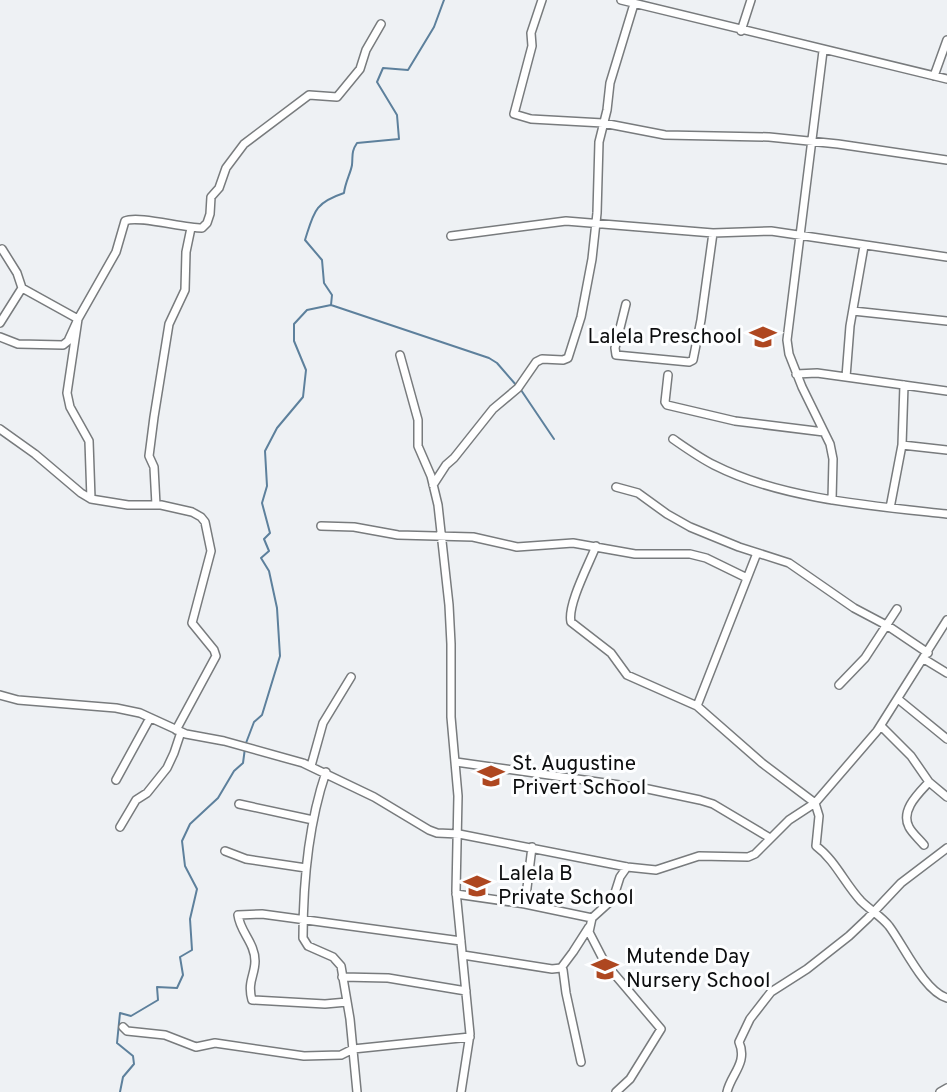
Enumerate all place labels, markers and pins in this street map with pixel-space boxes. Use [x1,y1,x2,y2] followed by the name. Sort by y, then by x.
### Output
[748,322,778,352] school or university icon: Lalela Preschool
[587,324,742,351] place label: Lalela Preschool
[512,751,646,802] place label: St. Augustine Privert School
[476,761,506,791] school or university icon: St. Augustine Privert School
[498,861,634,912] place label: Lalela B Private School
[462,871,492,901] school or university icon: Lalela B Private School
[626,944,770,995] place label: Mutende Day Nursery School
[590,954,620,984] school or university icon: Mutende Day Nursery School

